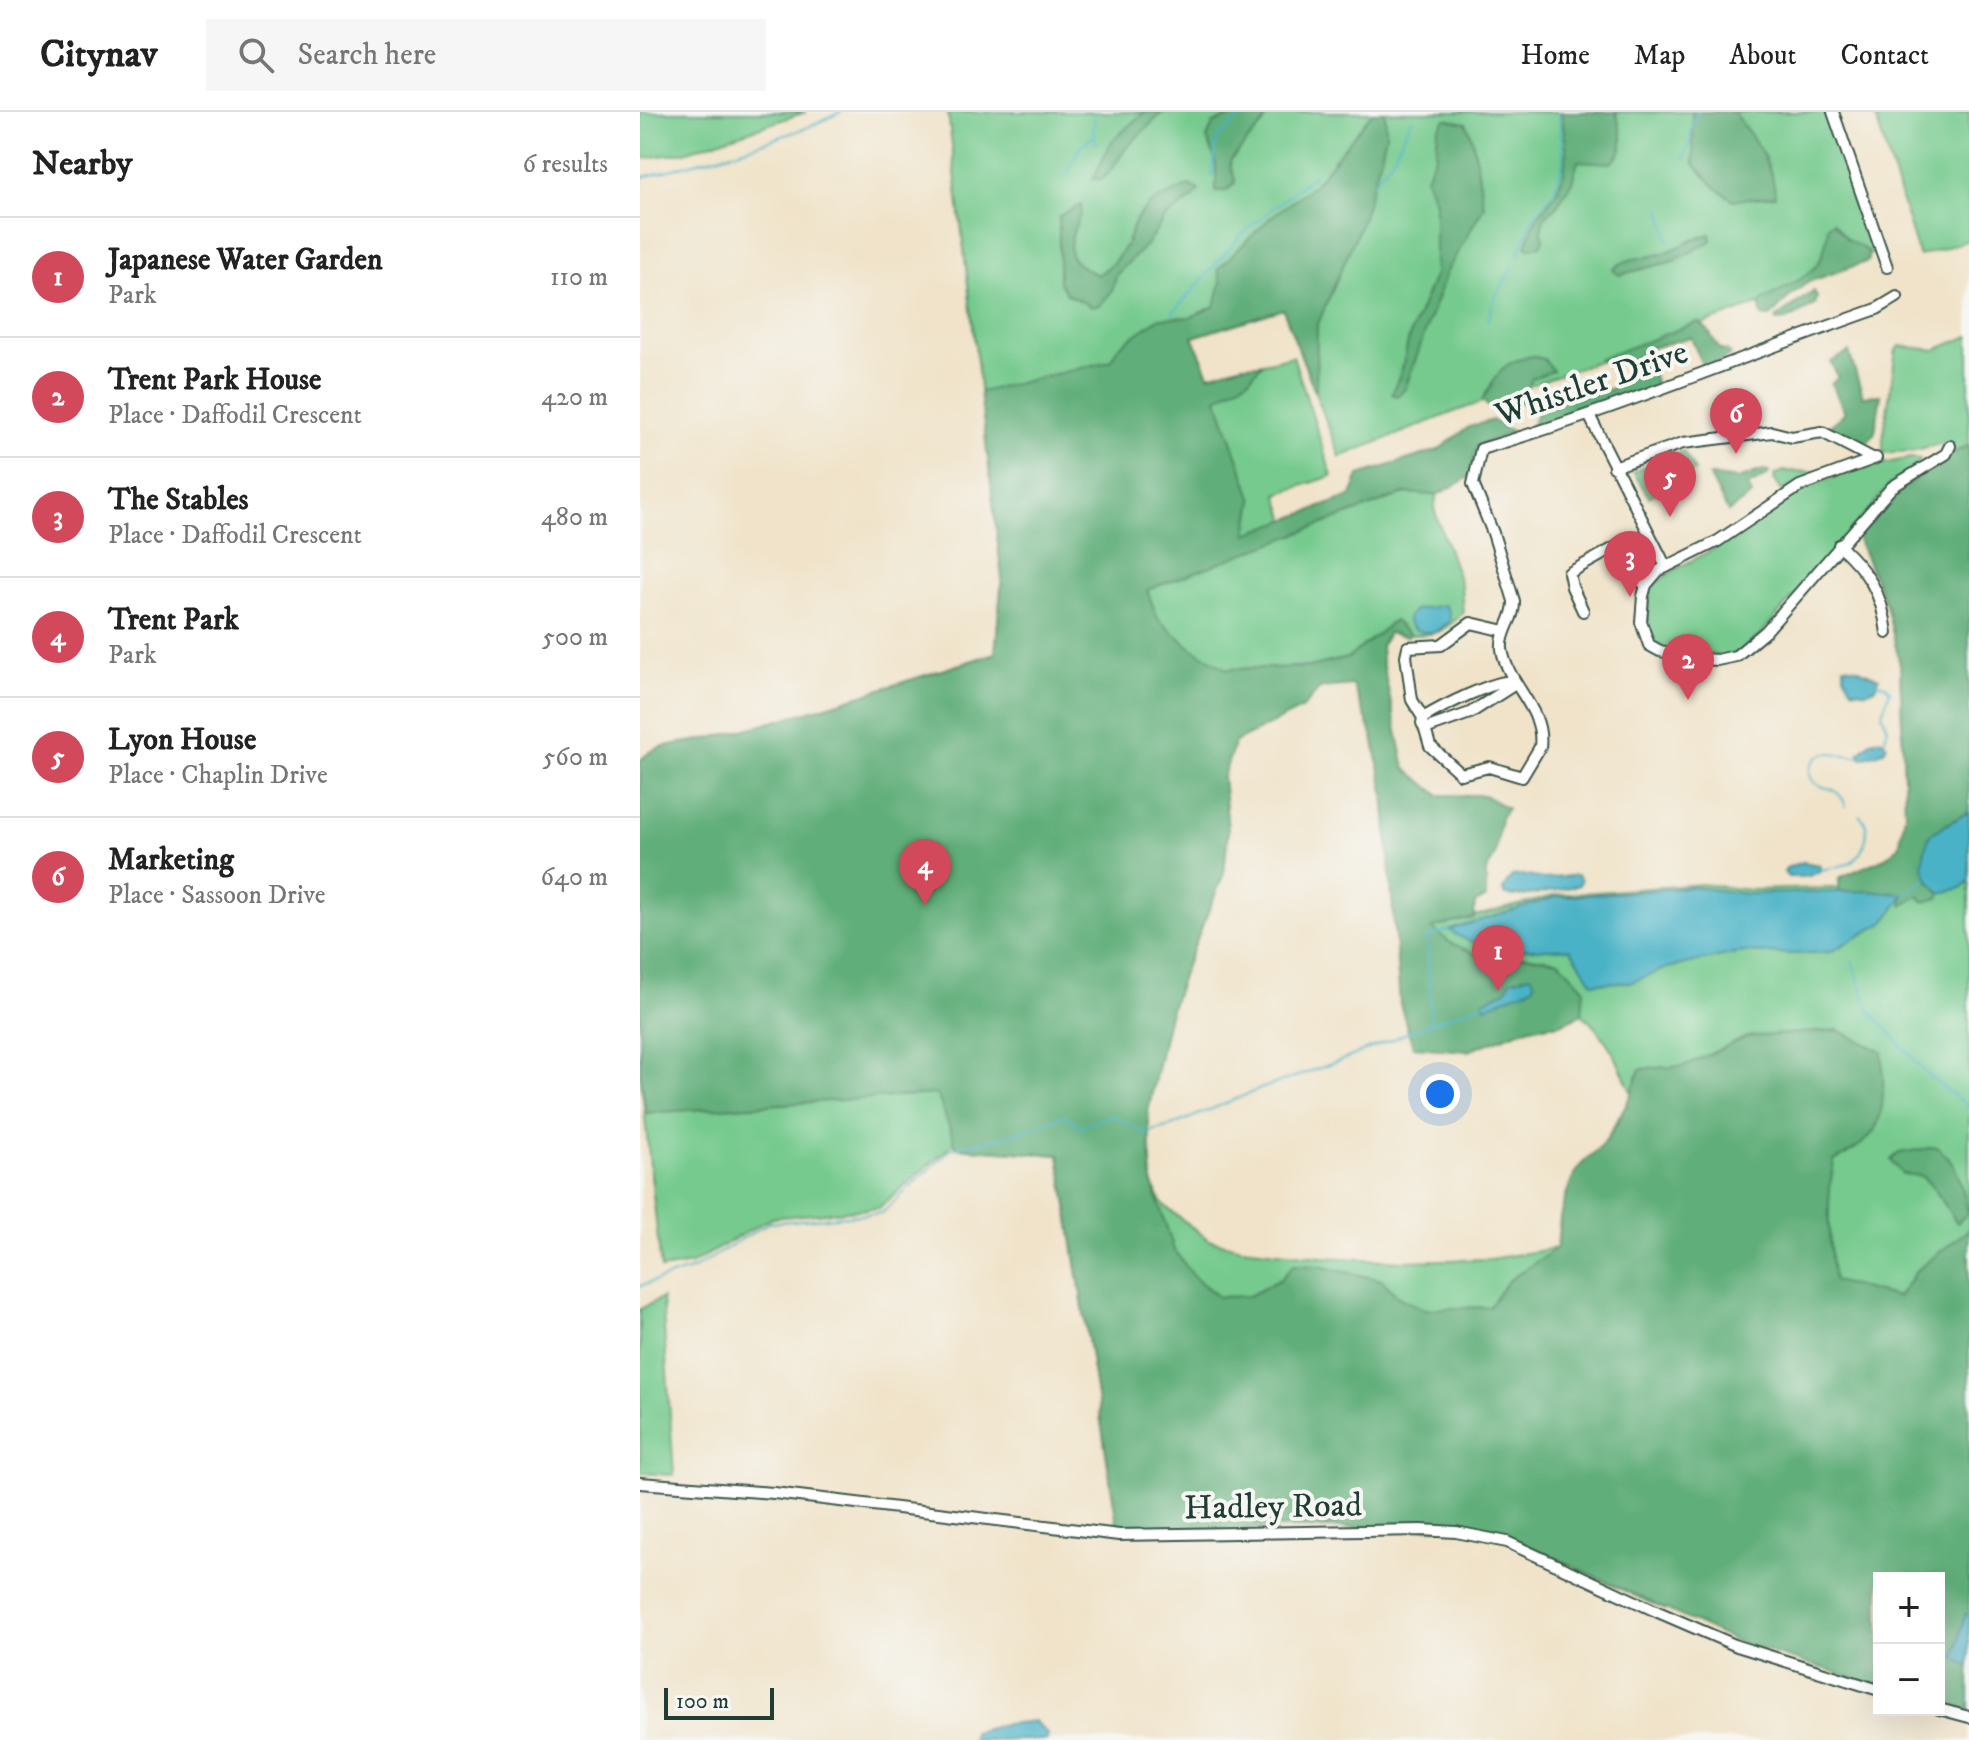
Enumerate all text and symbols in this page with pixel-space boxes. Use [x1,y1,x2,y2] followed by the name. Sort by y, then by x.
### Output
[206,19,766,91] search box
[40,31,158,79] text: Citynav
[234,33,278,77] icon: search
[298,37,436,74] text: Search here
[1521,38,1590,73] text: Home
[1634,38,1685,73] text: Map
[1729,38,1796,73] text: About
[1840,38,1929,73] text: Contact
[32,143,133,185] text: Nearby
[522,148,608,181] text: 6 results
[108,242,383,279] text: Japanese Water Garden
[53,261,63,294] text: 1
[550,261,608,294] text: 110 m
[108,279,157,312] text: Park
[1489,331,1693,437] street label: Whistler Drive
[108,362,322,399] text: Trent Park House
[52,381,64,414] text: 2
[541,381,608,414] text: 420 m
[1710,388,1762,454] pin: 6
[108,399,362,432] text: Place · Daffodil Crescent
[1644,451,1696,517] pin: 5
[108,482,249,519] text: The Stables
[53,501,63,534] text: 3
[541,501,608,534] text: 480 m
[108,519,362,552] text: Place · Daffodil Crescent
[1604,531,1656,597] pin: 3
[108,602,239,639] text: Trent Park
[51,621,65,654] text: 4
[542,621,608,654] text: 500 m
[1662,634,1714,700] pin: 2
[108,639,157,672] text: Park
[108,722,256,759] text: Lyon House
[52,741,64,774] text: 5
[542,741,608,774] text: 560 m
[108,759,328,792] text: Place · Chaplin Drive
[899,839,951,905] pin: 4
[108,842,234,879] text: Marketing
[51,861,65,894] text: 6
[540,861,608,894] text: 640 m
[108,879,326,912] text: Place · Sassoon Drive
[1472,925,1524,991] pin: 1
[1420,1074,1460,1114] your location
[1184,1484,1362,1530] street label: Hadley Road
[1873,1572,1945,1716] map controls
[1873,1572,1945,1644] button: +
[1873,1644,1945,1716] button: −
[664,1684,774,1720] scale bar
[676,1688,729,1715] text: 100 m

